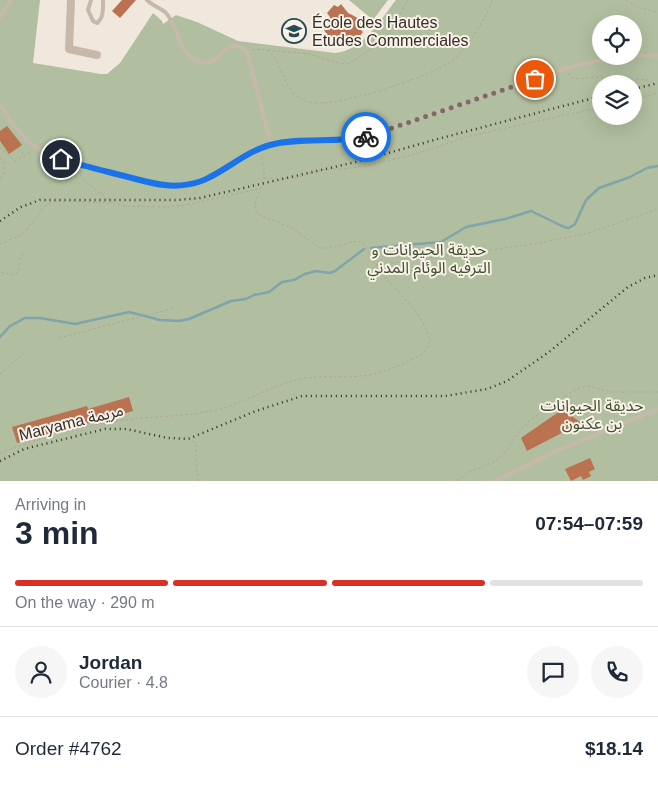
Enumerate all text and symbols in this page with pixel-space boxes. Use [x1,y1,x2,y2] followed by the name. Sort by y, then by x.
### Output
[312,13,469,49] place label: École des Hautes Etudes Commerciales
[592,15,642,125] map controls
[592,15,642,65] button: locate
[281,18,307,44] school or university icon: École des Hautes Etudes Commerciales
[514,58,556,100] pin
[521,65,549,93] icon: bag
[592,75,642,125] button: layers
[341,112,391,162] courier
[352,123,380,151] icon: bike
[40,138,82,180] pin
[47,145,75,173] icon: home
[367,241,491,280] park label: حديقة الحيوانات و الترفيه الوئام المدني
[540,397,644,433] park label: حديقة الحيوانات بن عكنون
[17,401,125,445] street label: Maryama مريمة
[15,496,86,513] text: Arriving in
[535,513,643,534] text: 07:54–07:59
[15,515,99,551] text: 3 min
[15,594,155,611] text: On the way · 290 m
[15,646,67,698] button: person
[527,646,579,698] button: chat
[591,646,643,698] button: phone
[79,652,142,673] text: Jordan
[79,674,168,691] text: Courier · 4.8
[15,738,122,759] text: Order #4762
[585,738,643,759] text: $18.14

